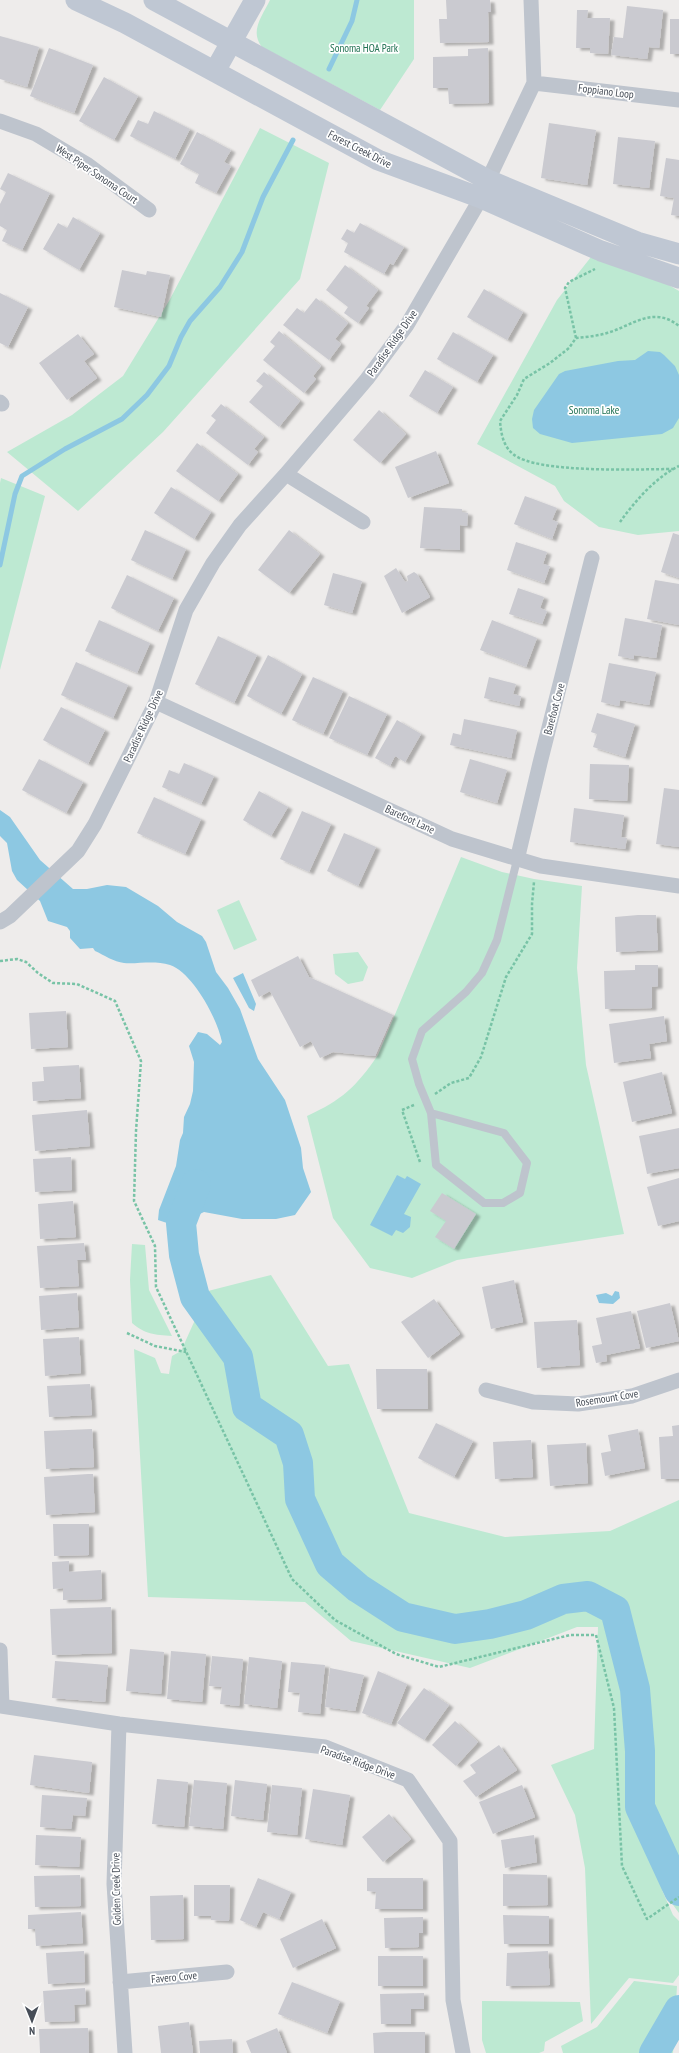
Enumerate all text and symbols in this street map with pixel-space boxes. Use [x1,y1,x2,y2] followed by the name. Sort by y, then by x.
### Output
[330,41,399,55] park label: Sonoma HOA Park
[577,81,635,101] street label: Foppiano Loop
[326,127,394,171] street label: Forest Creek Drive
[53,141,141,207] street label: West Piper Sonoma Court
[364,307,420,379] street label: Paradise Ridge Drive
[569,403,620,417] park label: Sonoma Lake
[540,681,568,736] street label: Barefoot Cove
[120,687,166,764] street label: Paradise Ridge Drive
[383,801,437,837] street label: Barefoot Lane
[575,1386,640,1410] street label: Rosemount Cove
[319,1742,398,1782] street label: Paradise Ridge Drive
[108,1852,124,1925] street label: Golden Creek Drive
[150,1968,198,1986] street label: Favero Cove
[12,2001,52,2041] north arrow
[29,2024,35,2038] text: N

